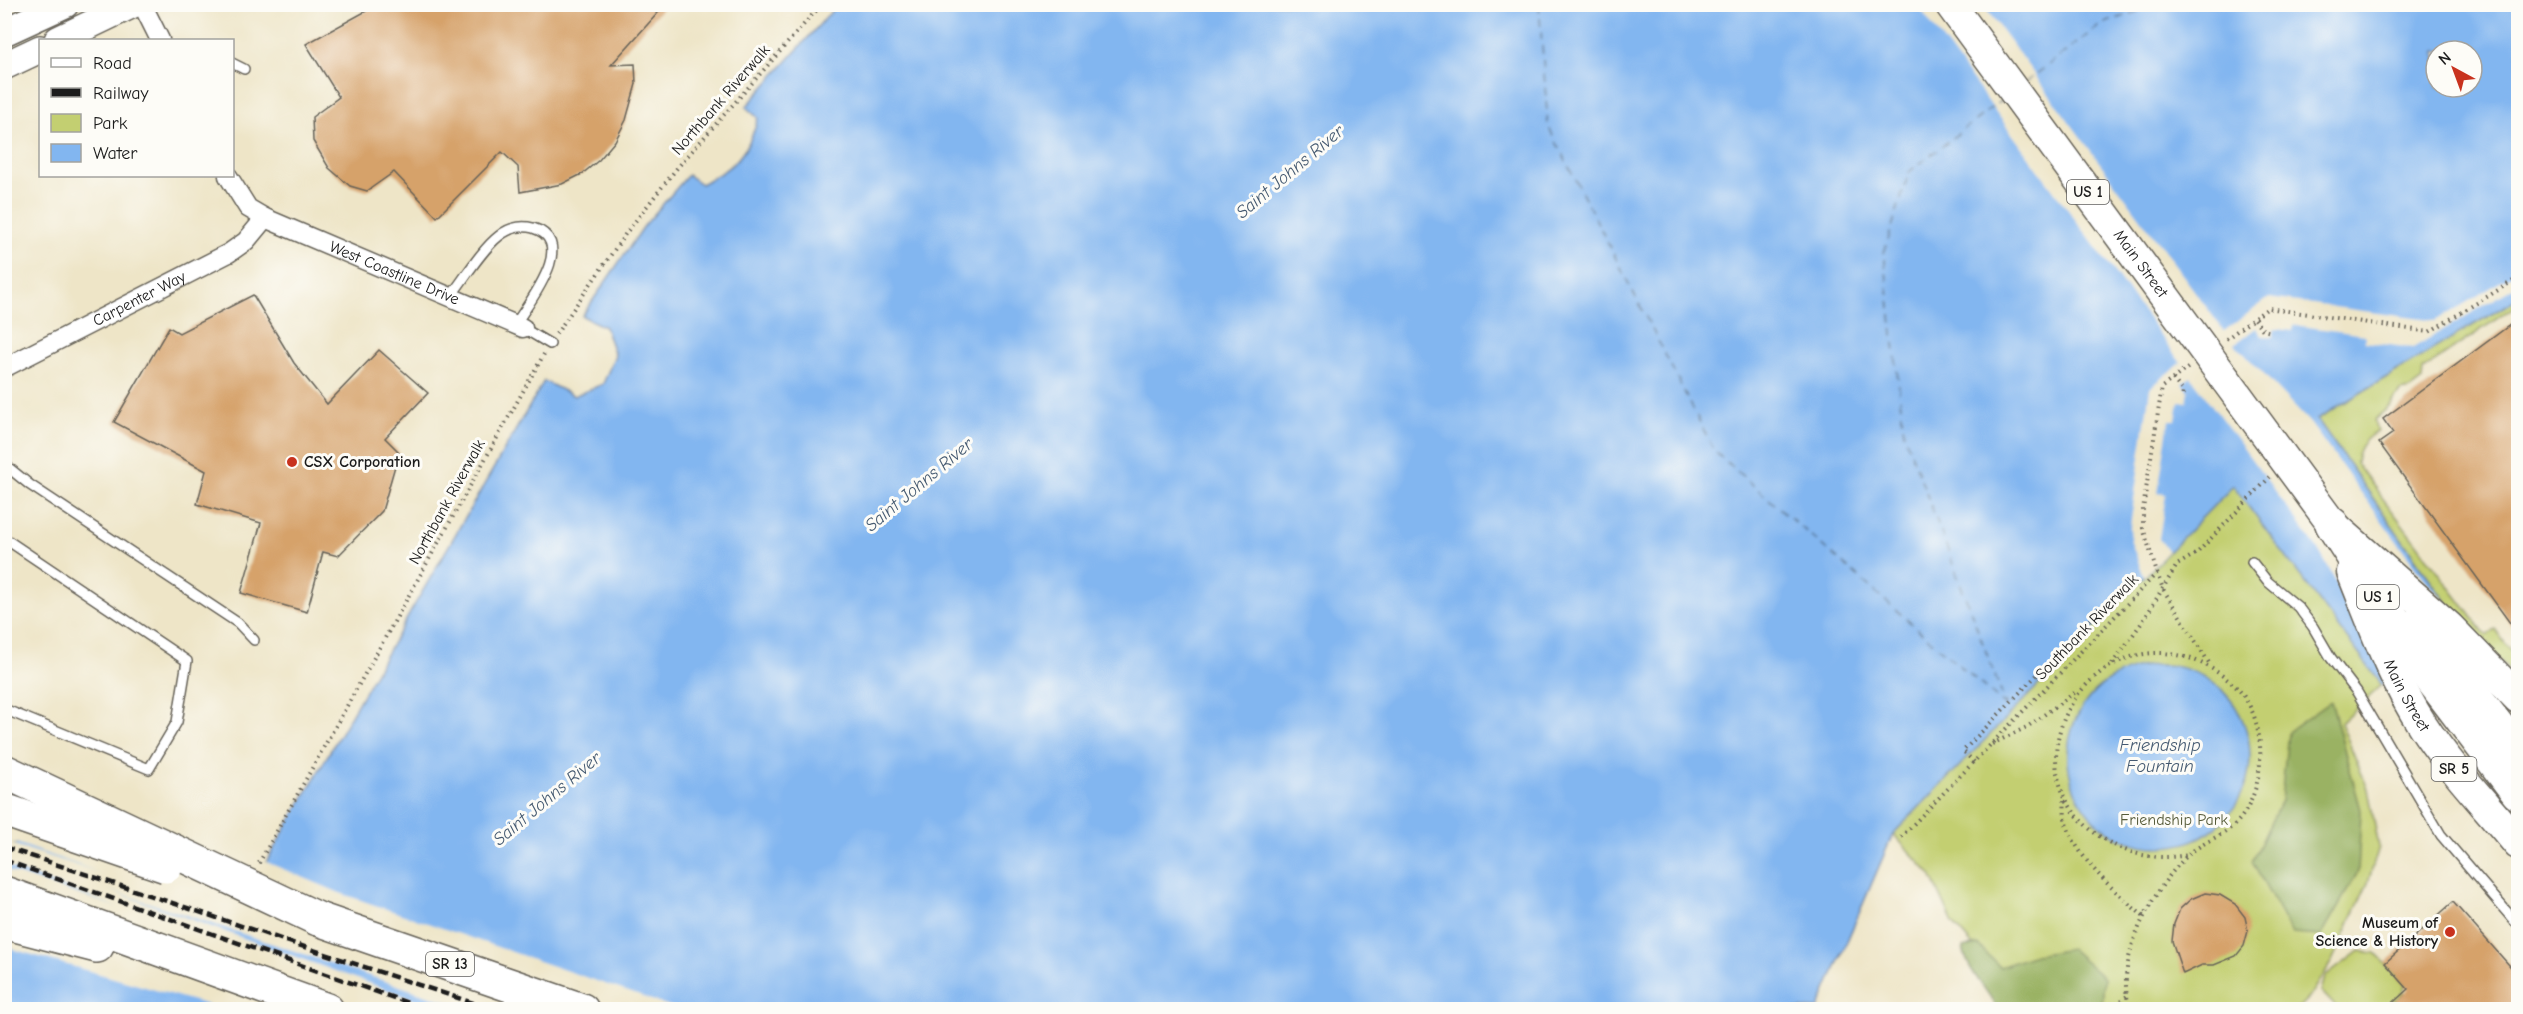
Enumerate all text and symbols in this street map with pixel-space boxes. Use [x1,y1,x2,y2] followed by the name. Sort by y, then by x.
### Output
[39,39,234,177] legend
[2424,39,2484,99] north arrow
[668,41,774,159] street label: Northbank Riverwalk
[2435,48,2455,69] text: N
[93,53,132,74] text: Road
[93,83,150,104] text: Railway
[93,113,128,134] text: Park
[1232,120,1349,223] water label: Saint Johns River
[93,143,138,164] text: Water
[2067,180,2109,204] road number: US 1
[2110,226,2172,301] street label: Main Street
[327,238,462,309] street label: West Coastline Drive
[90,267,190,330] street label: Carpenter Way
[861,433,978,536] water label: Saint Johns River
[405,436,489,568] street label: Northbank Riverwalk
[304,453,421,471] place label: CSX Corporation
[285,455,299,469] marker: CSX Corporation
[2032,570,2142,684] street label: Southbank Riverwalk
[2357,585,2399,609] road number: US 1
[2380,656,2433,735] street label: Main Street
[2119,735,2201,777] water label: Friendship Fountain
[489,747,606,850] water label: Saint Johns River
[2432,757,2476,781] road number: SR 5
[2120,811,2228,829] park label: Friendship Park
[2316,914,2439,950] place label: Museum of Science & History
[2443,925,2457,939] marker: Museum of Science & History
[426,952,474,976] road number: SR 13

